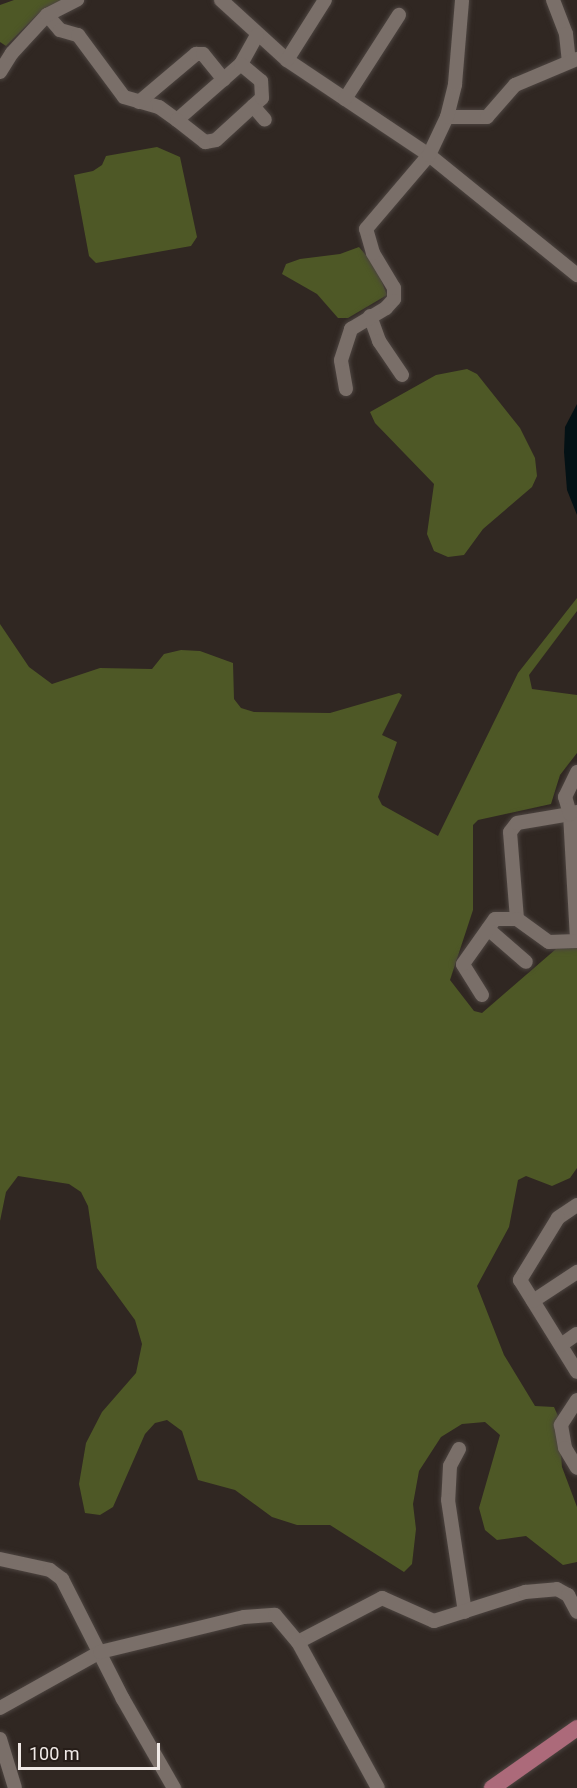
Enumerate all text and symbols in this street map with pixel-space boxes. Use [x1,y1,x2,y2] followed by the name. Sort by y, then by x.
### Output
[21,1731,164,1769] scale bar
[29,1743,80,1764] text: 100 m

